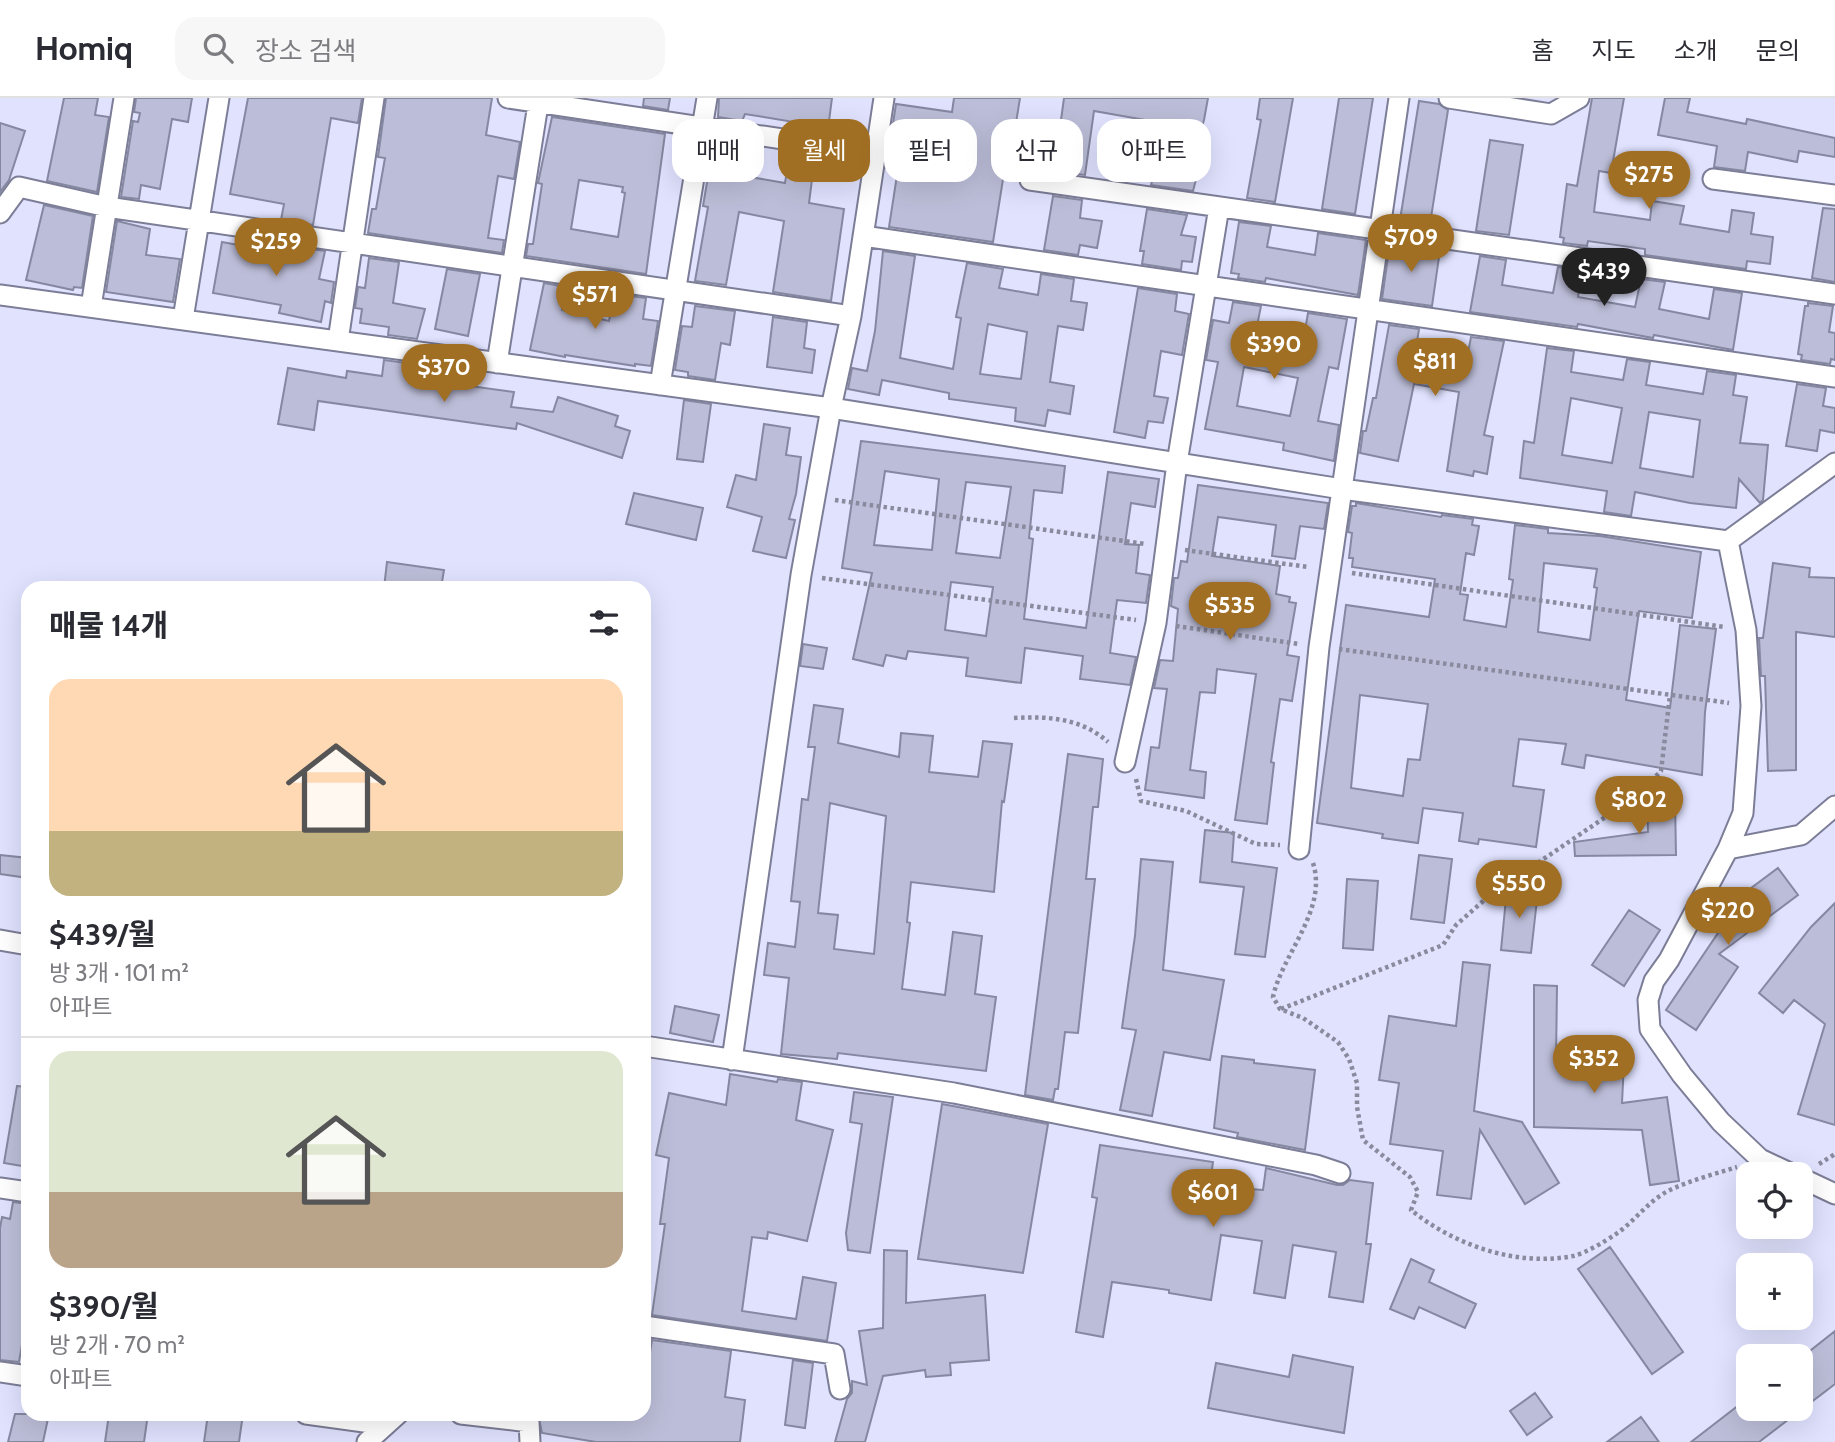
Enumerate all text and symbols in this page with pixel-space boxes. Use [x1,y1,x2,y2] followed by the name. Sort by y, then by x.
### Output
[175,17,665,80] search box
[35,28,133,68] text: Homiq
[199,29,237,67] icon: search
[255,35,356,67] text: 장소 검색
[1531,36,1553,65] text: 홈
[1591,36,1636,65] text: 지도
[1674,36,1718,65] text: 소개
[1756,36,1800,65] text: 문의
[672,119,764,182] chip: 매매
[778,119,870,182] chip: 월세
[884,119,977,182] chip: 필터
[991,119,1083,182] chip: 신규
[1097,119,1211,182] chip: 아파트
[1608,152,1690,211] pin: $275
[1624,160,1674,188] text: $275
[1370,214,1452,274] pin: $709
[235,218,317,278] pin: $259
[1384,223,1438,251] text: $709
[251,227,301,255] text: $259
[1563,248,1645,308] pin: $439
[1578,257,1630,285] text: $439
[554,272,636,331] pin: $571
[572,280,618,308] text: $571
[1233,322,1315,381] pin: $390
[1247,330,1301,358] text: $390
[1394,338,1476,398] pin: $811
[403,344,485,404] pin: $370
[1413,347,1457,375] text: $811
[417,353,471,381] text: $370
[1189,582,1271,642] pin: $535
[1205,591,1255,619] text: $535
[585,604,623,642] icon: filters
[49,607,168,644] text: 매물 14개
[273,725,399,851] icon: home
[1598,776,1680,836] pin: $802
[1611,785,1667,813] text: $802
[1478,860,1560,920] pin: $550
[1492,869,1546,897] text: $550
[1687,888,1769,947] pin: $220
[1701,896,1755,924] text: $220
[49,916,156,953] text: $439/월
[49,959,189,987] text: 방 3개 · 101 m²
[49,993,112,1021] text: 아파트
[1553,1035,1635,1095] pin: $352
[1569,1044,1619,1072] text: $352
[273,1097,399,1223] icon: home
[1736,1162,1813,1421] map controls
[1736,1162,1813,1239] button: locate
[1172,1170,1254,1229] pin: $601
[1188,1178,1239,1206] text: $601
[1736,1253,1813,1330] button: +
[49,1288,159,1325] text: $390/월
[49,1331,185,1359] text: 방 2개 · 70 m²
[1736,1344,1813,1421] button: −
[49,1365,112,1393] text: 아파트

